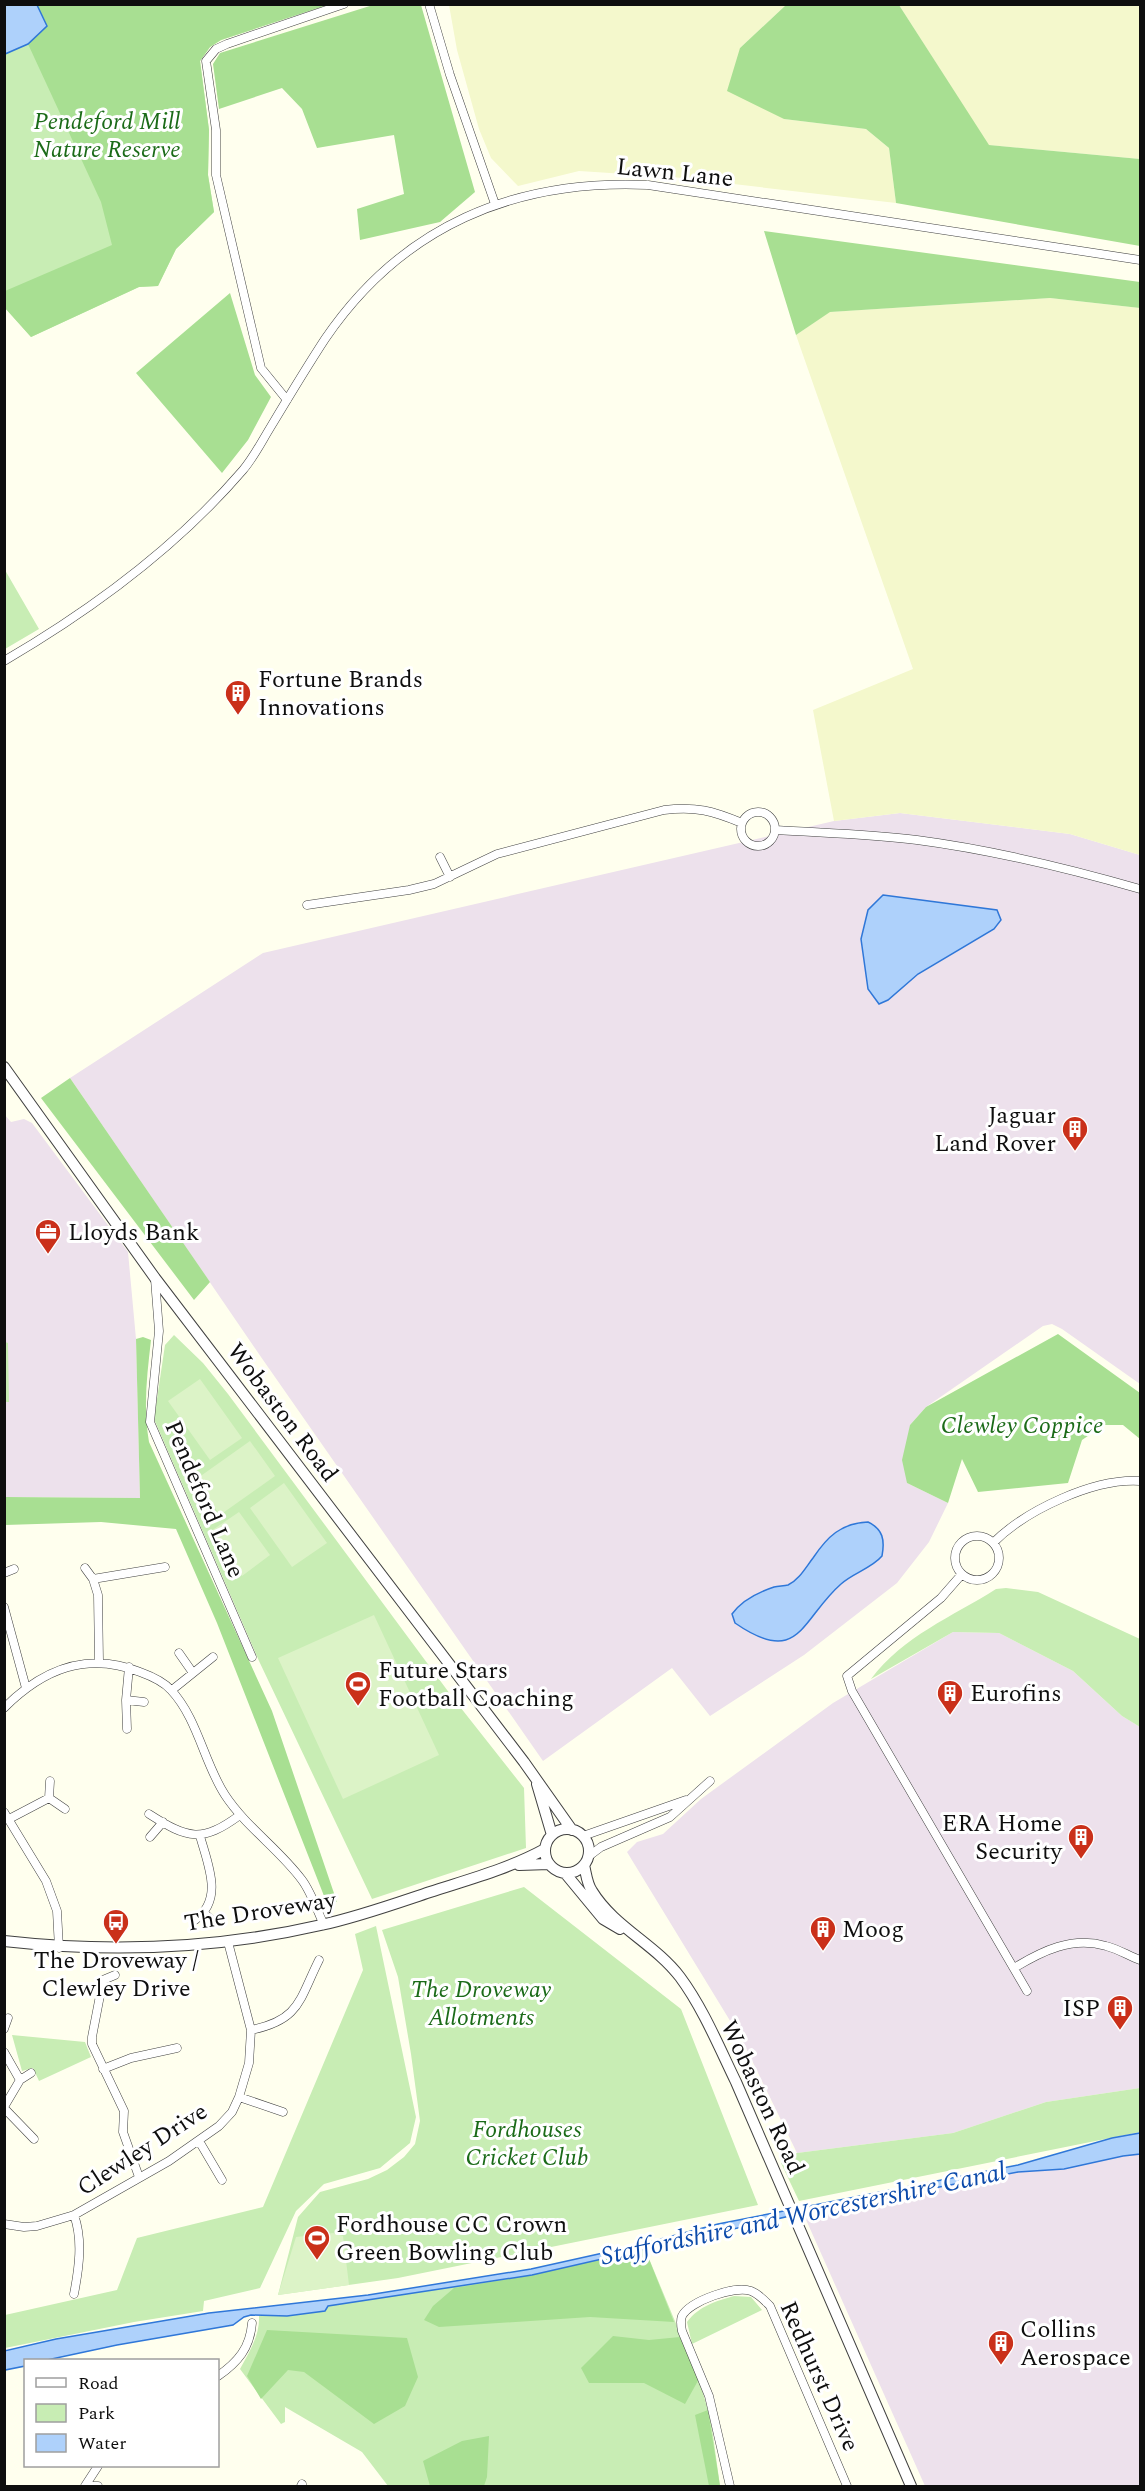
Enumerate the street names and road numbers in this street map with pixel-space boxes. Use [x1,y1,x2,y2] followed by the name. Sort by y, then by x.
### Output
[615,149,735,197] street label: Lawn Lane
[218,1335,347,1490] street label: Wobaston Road
[155,1415,253,1584] street label: Pendeford Lane
[182,1882,340,1942] street label: The Droveway
[711,2014,814,2181] street label: Wobaston Road
[70,2094,215,2206] street label: Clewley Drive
[770,2295,868,2457] street label: Redhurst Drive

